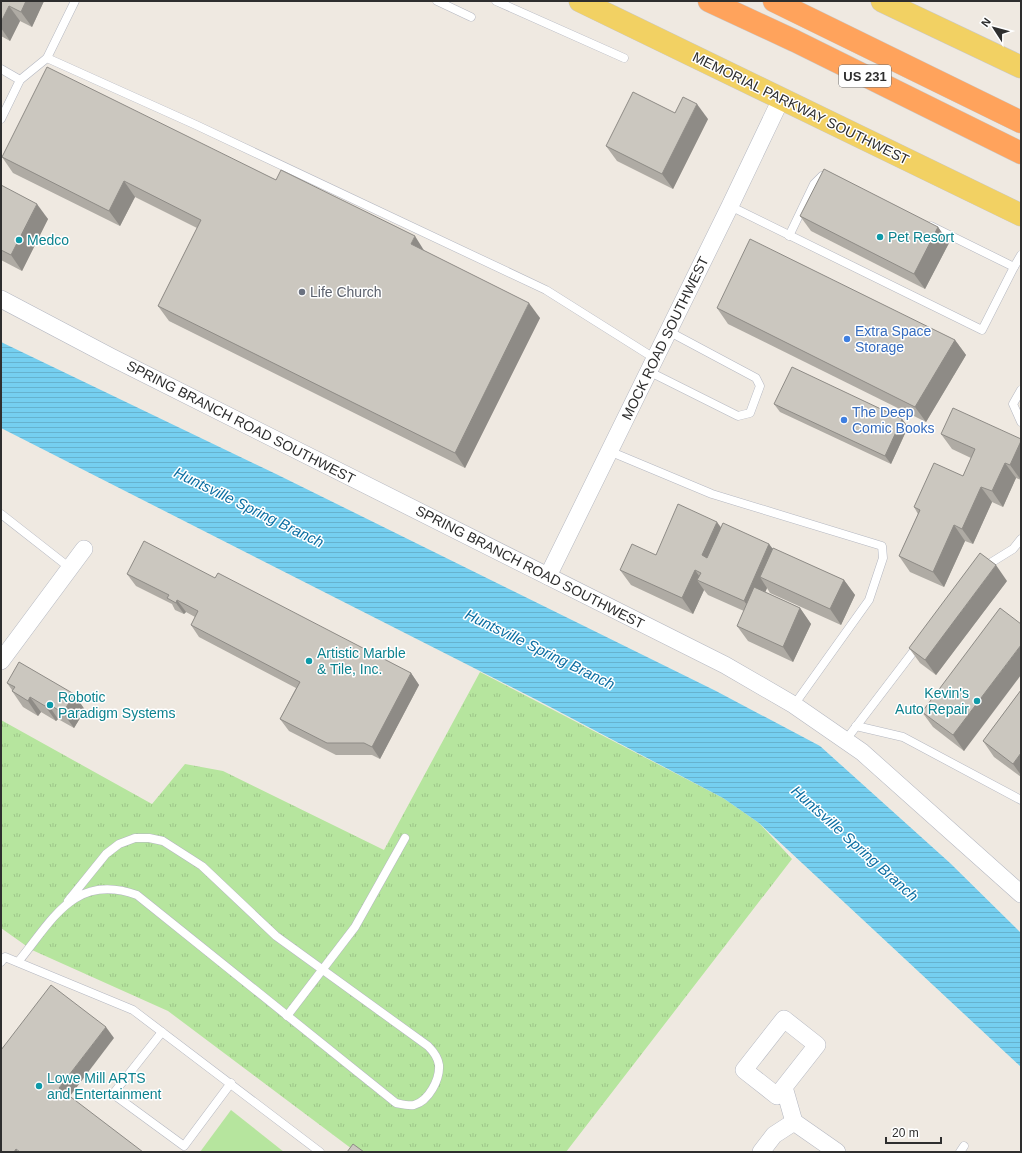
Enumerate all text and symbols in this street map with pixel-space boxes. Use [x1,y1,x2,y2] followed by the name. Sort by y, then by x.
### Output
[974,8,1014,48] north arrow
[979,15,993,29] text: N
[690,49,912,168] street label: MEMORIAL PARKWAY SOUTHWEST
[839,65,891,87] road number: US 231
[888,229,954,245] place label: Pet Resort
[27,232,69,248] place label: Medco
[875,232,885,242] marker: Pet Resort
[14,235,24,245] marker: Medco
[618,253,712,422] street label: MOCK ROAD SOUTHWEST
[310,284,382,300] place label: Life Church
[297,287,307,297] marker: Life Church
[855,323,931,355] place label: Extra Space Storage
[842,334,852,344] marker: Extra Space Storage
[124,357,358,487] street label: SPRING BRANCH ROAD SOUTHWEST
[852,404,934,436] place label: The Deep Comic Books
[839,415,849,425] marker: The Deep Comic Books
[171,463,327,551] water label: Huntsville Spring Branch
[413,502,647,632] street label: SPRING BRANCH ROAD SOUTHWEST
[462,605,618,693] water label: Huntsville Spring Branch
[317,645,406,677] place label: Artistic Marble & Tile, Inc.
[304,656,314,666] marker: Artistic Marble & Tile, Inc.
[895,685,969,717] place label: Kevin's Auto Repair
[58,689,175,721] place label: Robotic Paradigm Systems
[972,696,982,706] marker: Kevin's Auto Repair
[45,700,55,710] marker: Robotic Paradigm Systems
[788,782,922,904] water label: Huntsville Spring Branch
[47,1070,162,1102] place label: Lowe Mill ARTS and Entertainment
[34,1081,44,1091] marker: Lowe Mill ARTS and Entertainment
[886,1119,941,1145] scale bar
[892,1126,919,1140] text: 20 m

